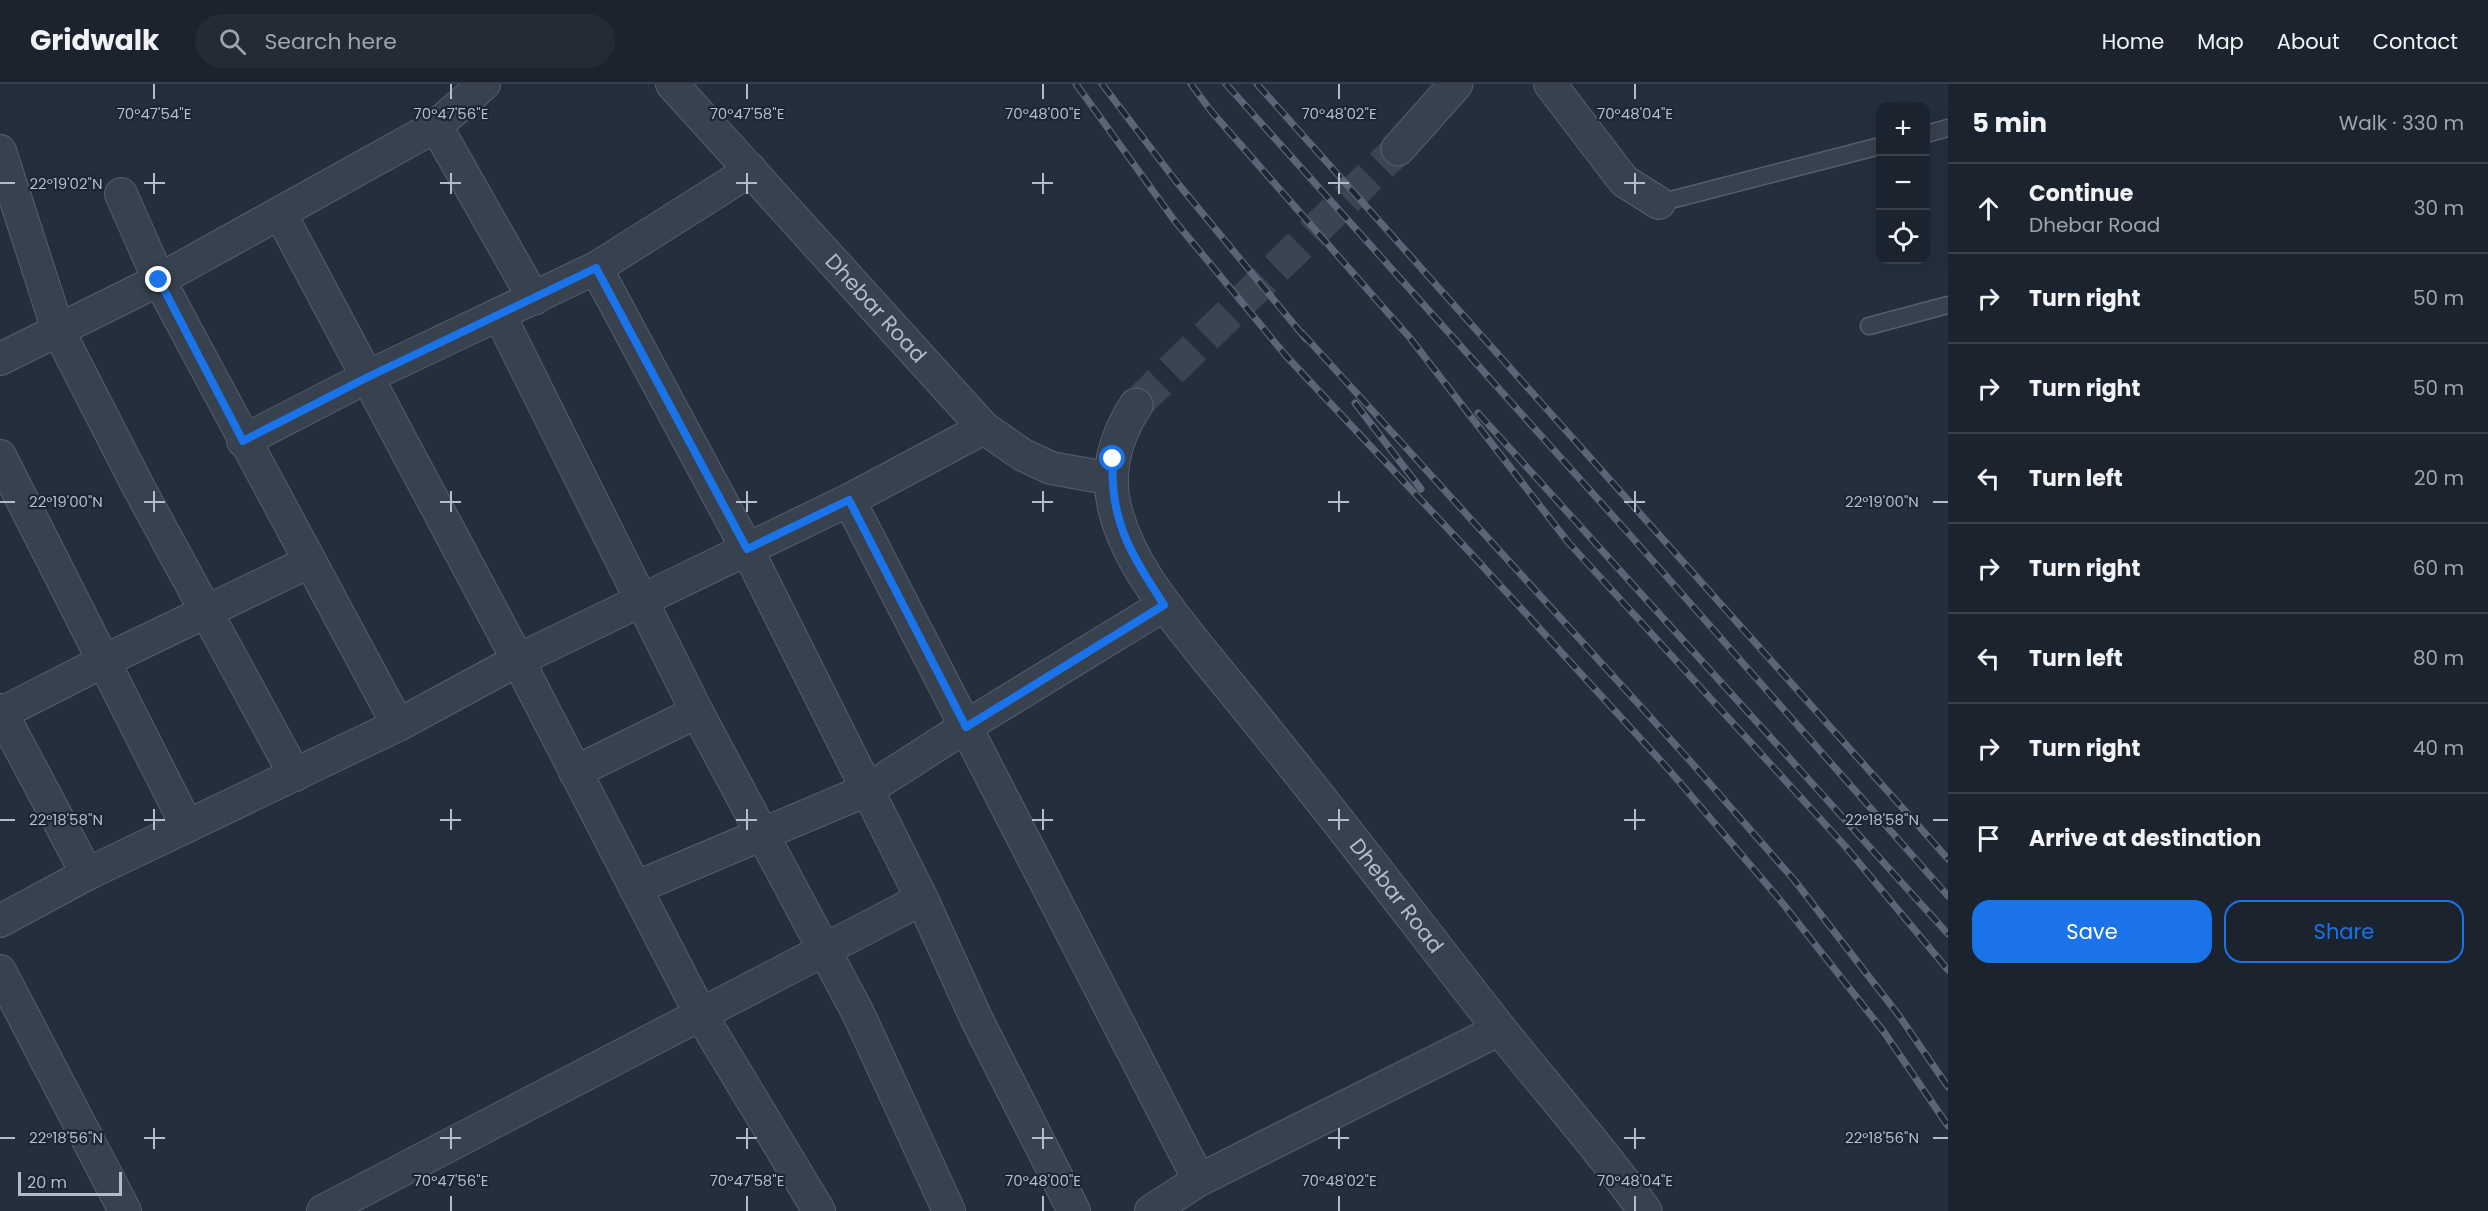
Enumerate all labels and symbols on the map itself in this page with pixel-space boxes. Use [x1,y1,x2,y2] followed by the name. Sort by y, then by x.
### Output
[117,103,191,124] text: 70°47'54"E
[414,103,488,124] text: 70°47'56"E
[710,103,784,124] text: 70°47'58"E
[1005,103,1081,124] text: 70°48'00"E
[1301,103,1377,124] text: 70°48'02"E
[1597,103,1673,124] text: 70°48'04"E
[29,173,103,194] text: 22°19'02"N
[819,247,933,369] street label: Dhebar Road
[145,266,171,292] route end
[1099,445,1125,471] route start
[29,491,103,512] text: 22°19'00"N
[1845,491,1919,512] text: 22°19'00"N
[29,809,103,830] text: 22°18'58"N
[1845,809,1919,830] text: 22°18'58"N
[1343,832,1450,959] street label: Dhebar Road
[29,1127,103,1148] text: 22°18'56"N
[1845,1127,1919,1148] text: 22°18'56"N
[18,1169,122,1196] scale bar
[414,1170,488,1191] text: 70°47'56"E
[710,1170,784,1191] text: 70°47'58"E
[1005,1170,1081,1191] text: 70°48'00"E
[1301,1170,1377,1191] text: 70°48'02"E
[1597,1170,1673,1191] text: 70°48'04"E

